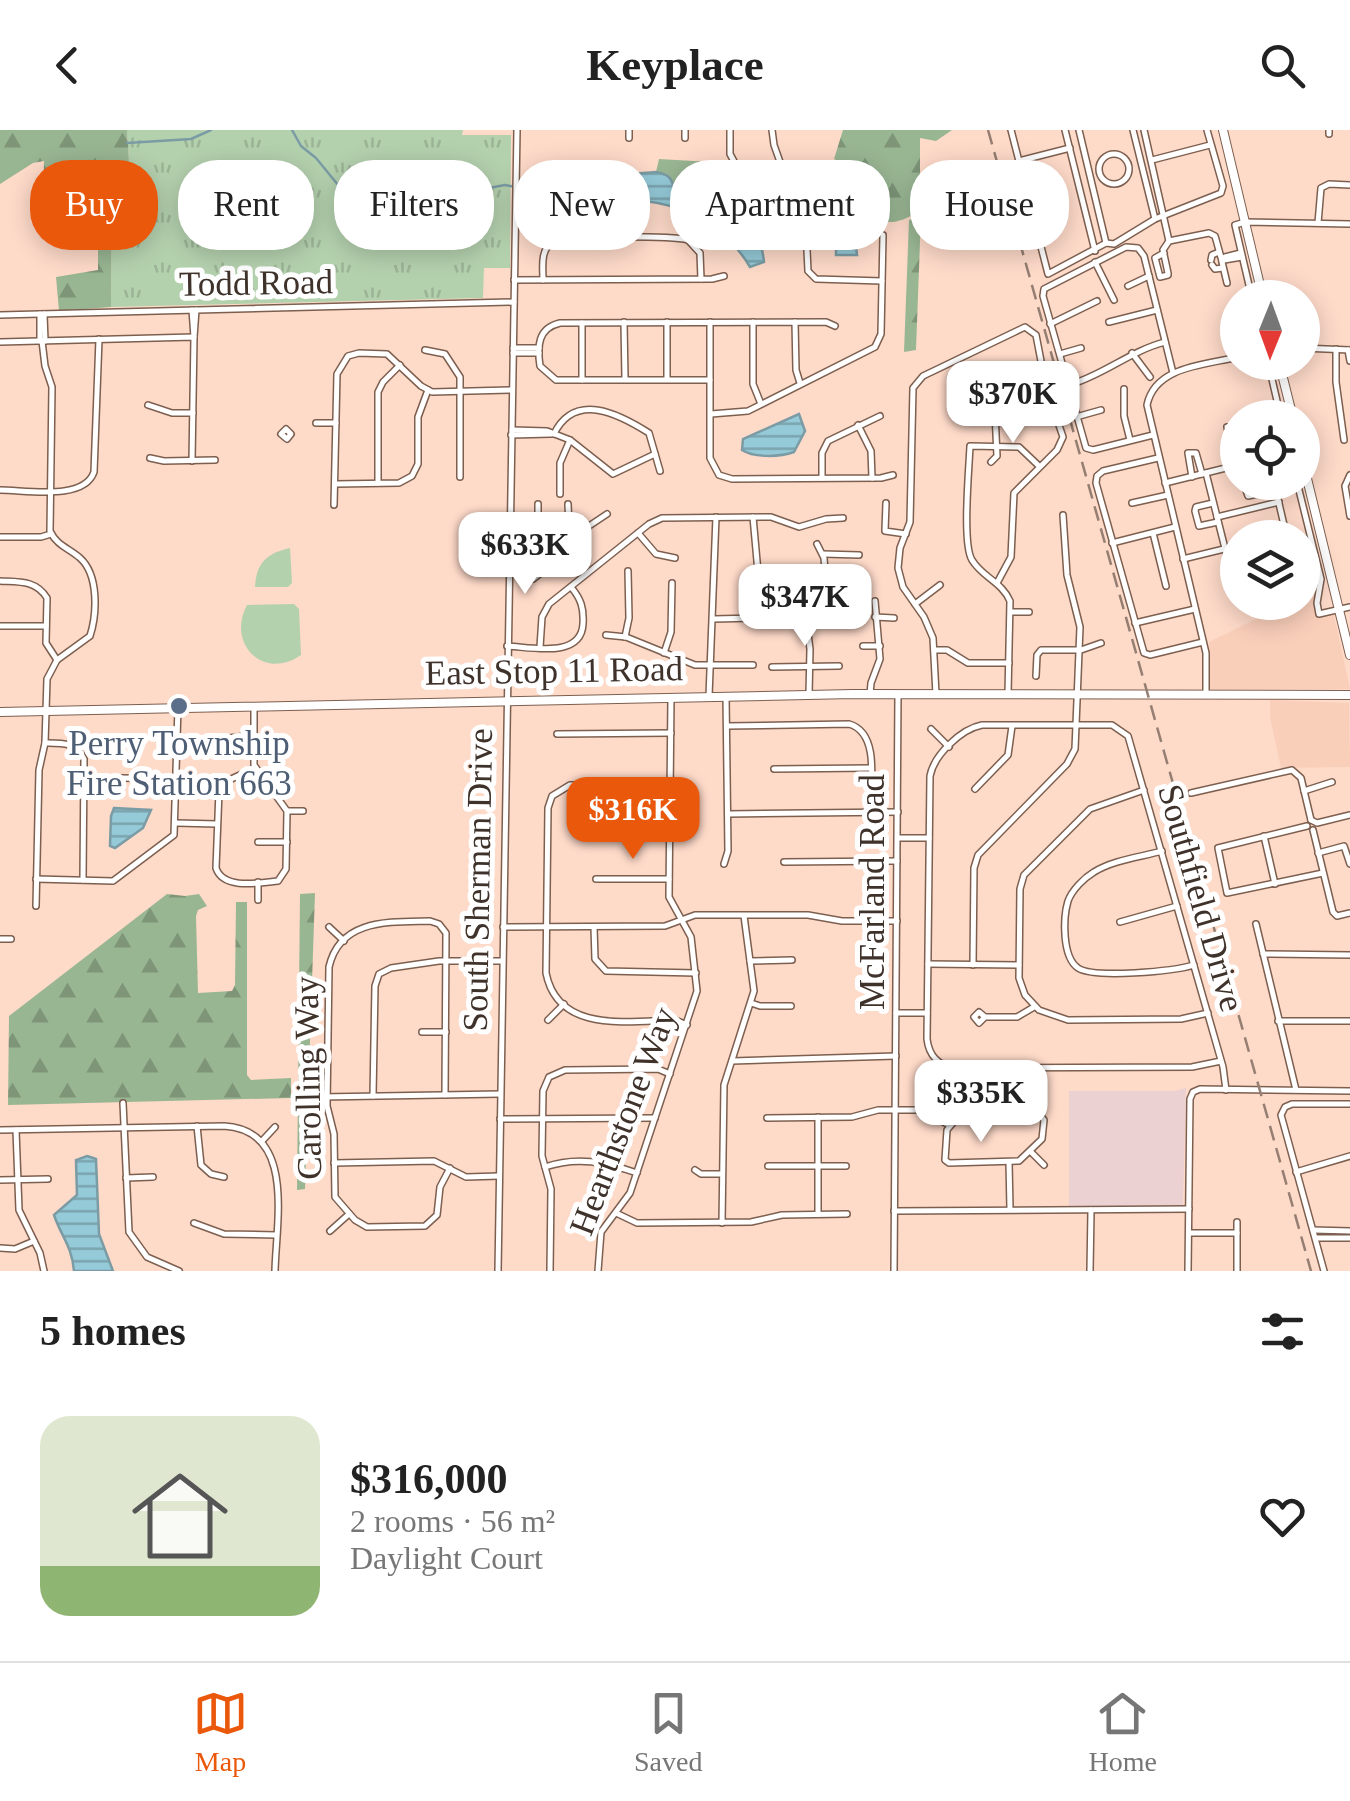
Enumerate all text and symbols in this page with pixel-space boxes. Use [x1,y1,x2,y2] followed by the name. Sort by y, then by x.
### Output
[40,38,95,93] icon: back
[1255,38,1310,93] icon: search
[586,40,764,90] text: Keyplace
[30,160,158,250] chip: Buy
[178,160,314,250] chip: Rent
[334,160,494,250] chip: Filters
[514,160,650,250] chip: New
[670,160,890,250] chip: Apartment
[910,160,1069,250] chip: House
[179,262,334,304] street label: Todd Road
[1220,280,1320,380] north arrow
[1220,280,1320,620] map controls
[943,361,1083,446] pin: $370K
[969,375,1057,411] text: $370K
[1220,400,1320,500] button: locate
[455,512,595,597] pin: $633K
[1220,520,1320,620] button: layers
[481,526,569,562] text: $633K
[735,564,875,649] pin: $347K
[761,578,849,614] text: $347K
[425,649,684,693] street label: East Stop 11 Road
[168,695,190,717] marker: Perry Township Fire Station 663
[66,724,292,803] place label: Perry Township Fire Station 663
[456,728,500,1032] street label: South Sherman Drive
[853,773,892,1010] street label: McFarland Road
[563,777,703,862] pin: $316K
[1150,780,1252,1016] street label: Southfield Drive
[589,791,677,827] text: $316K
[287,975,329,1180] street label: Carolling Way
[562,1001,684,1240] street label: Hearthstone Way
[911,1060,1051,1145] pin: $335K
[937,1074,1025,1110] text: $335K
[1255,1304,1310,1359] icon: filters
[40,1308,186,1354] text: 5 homes
[120,1456,240,1576] icon: home
[350,1456,508,1502] text: $316,000
[1255,1489,1310,1544] icon: heart
[350,1503,555,1539] text: 2 rooms · 56 m²
[350,1540,543,1576] text: Daylight Court
[193,1686,248,1778] tab: Map
[634,1686,702,1778] tab: Saved
[1089,1686,1157,1778] tab: Home

